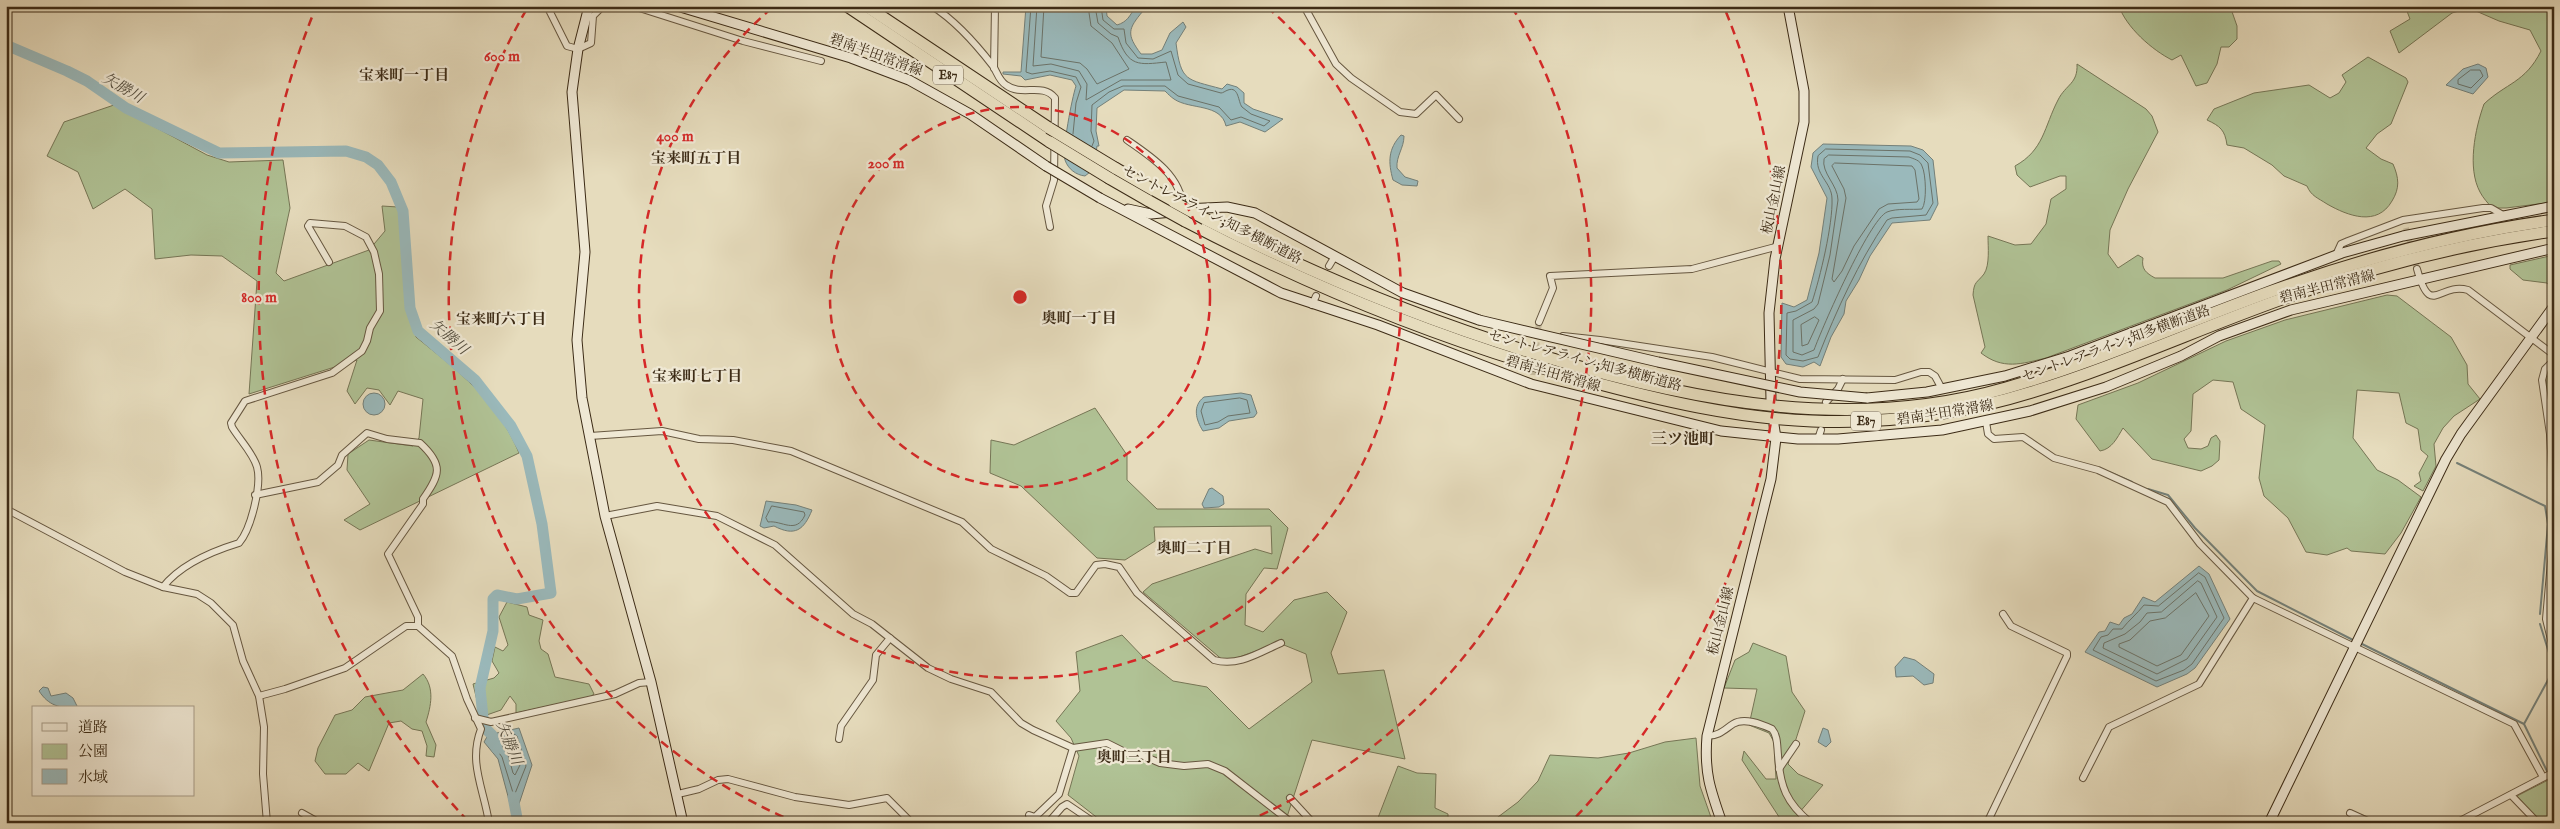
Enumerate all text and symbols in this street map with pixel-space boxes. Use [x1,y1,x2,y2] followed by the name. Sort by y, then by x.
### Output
[827,30,925,80] street label: 碧南半田常滑線
[484,47,520,66] text: 600 m
[359,66,449,85] district label: 宝来町一丁目
[933,66,963,84] road number: E87
[99,69,149,108] water label: 矢勝川
[657,127,694,146] text: 400 m
[651,149,741,168] district label: 宝来町五丁目
[868,154,905,173] text: 200 m
[1119,162,1305,268] street label: セントレアライン;知多横断道路
[1758,164,1790,236] street label: 板山金山線
[2277,266,2377,308] street label: 碧南半田常滑線
[241,288,277,307] text: 800 m
[1011,288,1029,306] centre of rings
[2019,301,2213,387] street label: セントレアライン;知多横断道路
[1041,309,1117,328] district label: 奥町一丁目
[456,310,546,329] district label: 宝来町六丁目
[426,315,474,360] water label: 矢勝川
[1486,326,1684,396] street label: セントレアライン;知多横断道路
[1503,352,1603,396] street label: 碧南半田常滑線
[652,367,742,386] district label: 宝来町七丁目
[1895,396,1995,430] street label: 碧南半田常滑線
[1851,412,1881,431] road number: E87
[1651,430,1715,450] district label: 三ツ池町
[1156,539,1232,558] district label: 奥町二丁目
[1704,585,1738,657] street label: 板山金山線
[32,706,195,796] legend
[78,718,108,737] text: 道路
[492,719,527,769] water label: 矢勝川
[78,742,108,761] text: 公園
[1096,748,1172,767] district label: 奥町三丁目
[78,768,108,787] text: 水域

